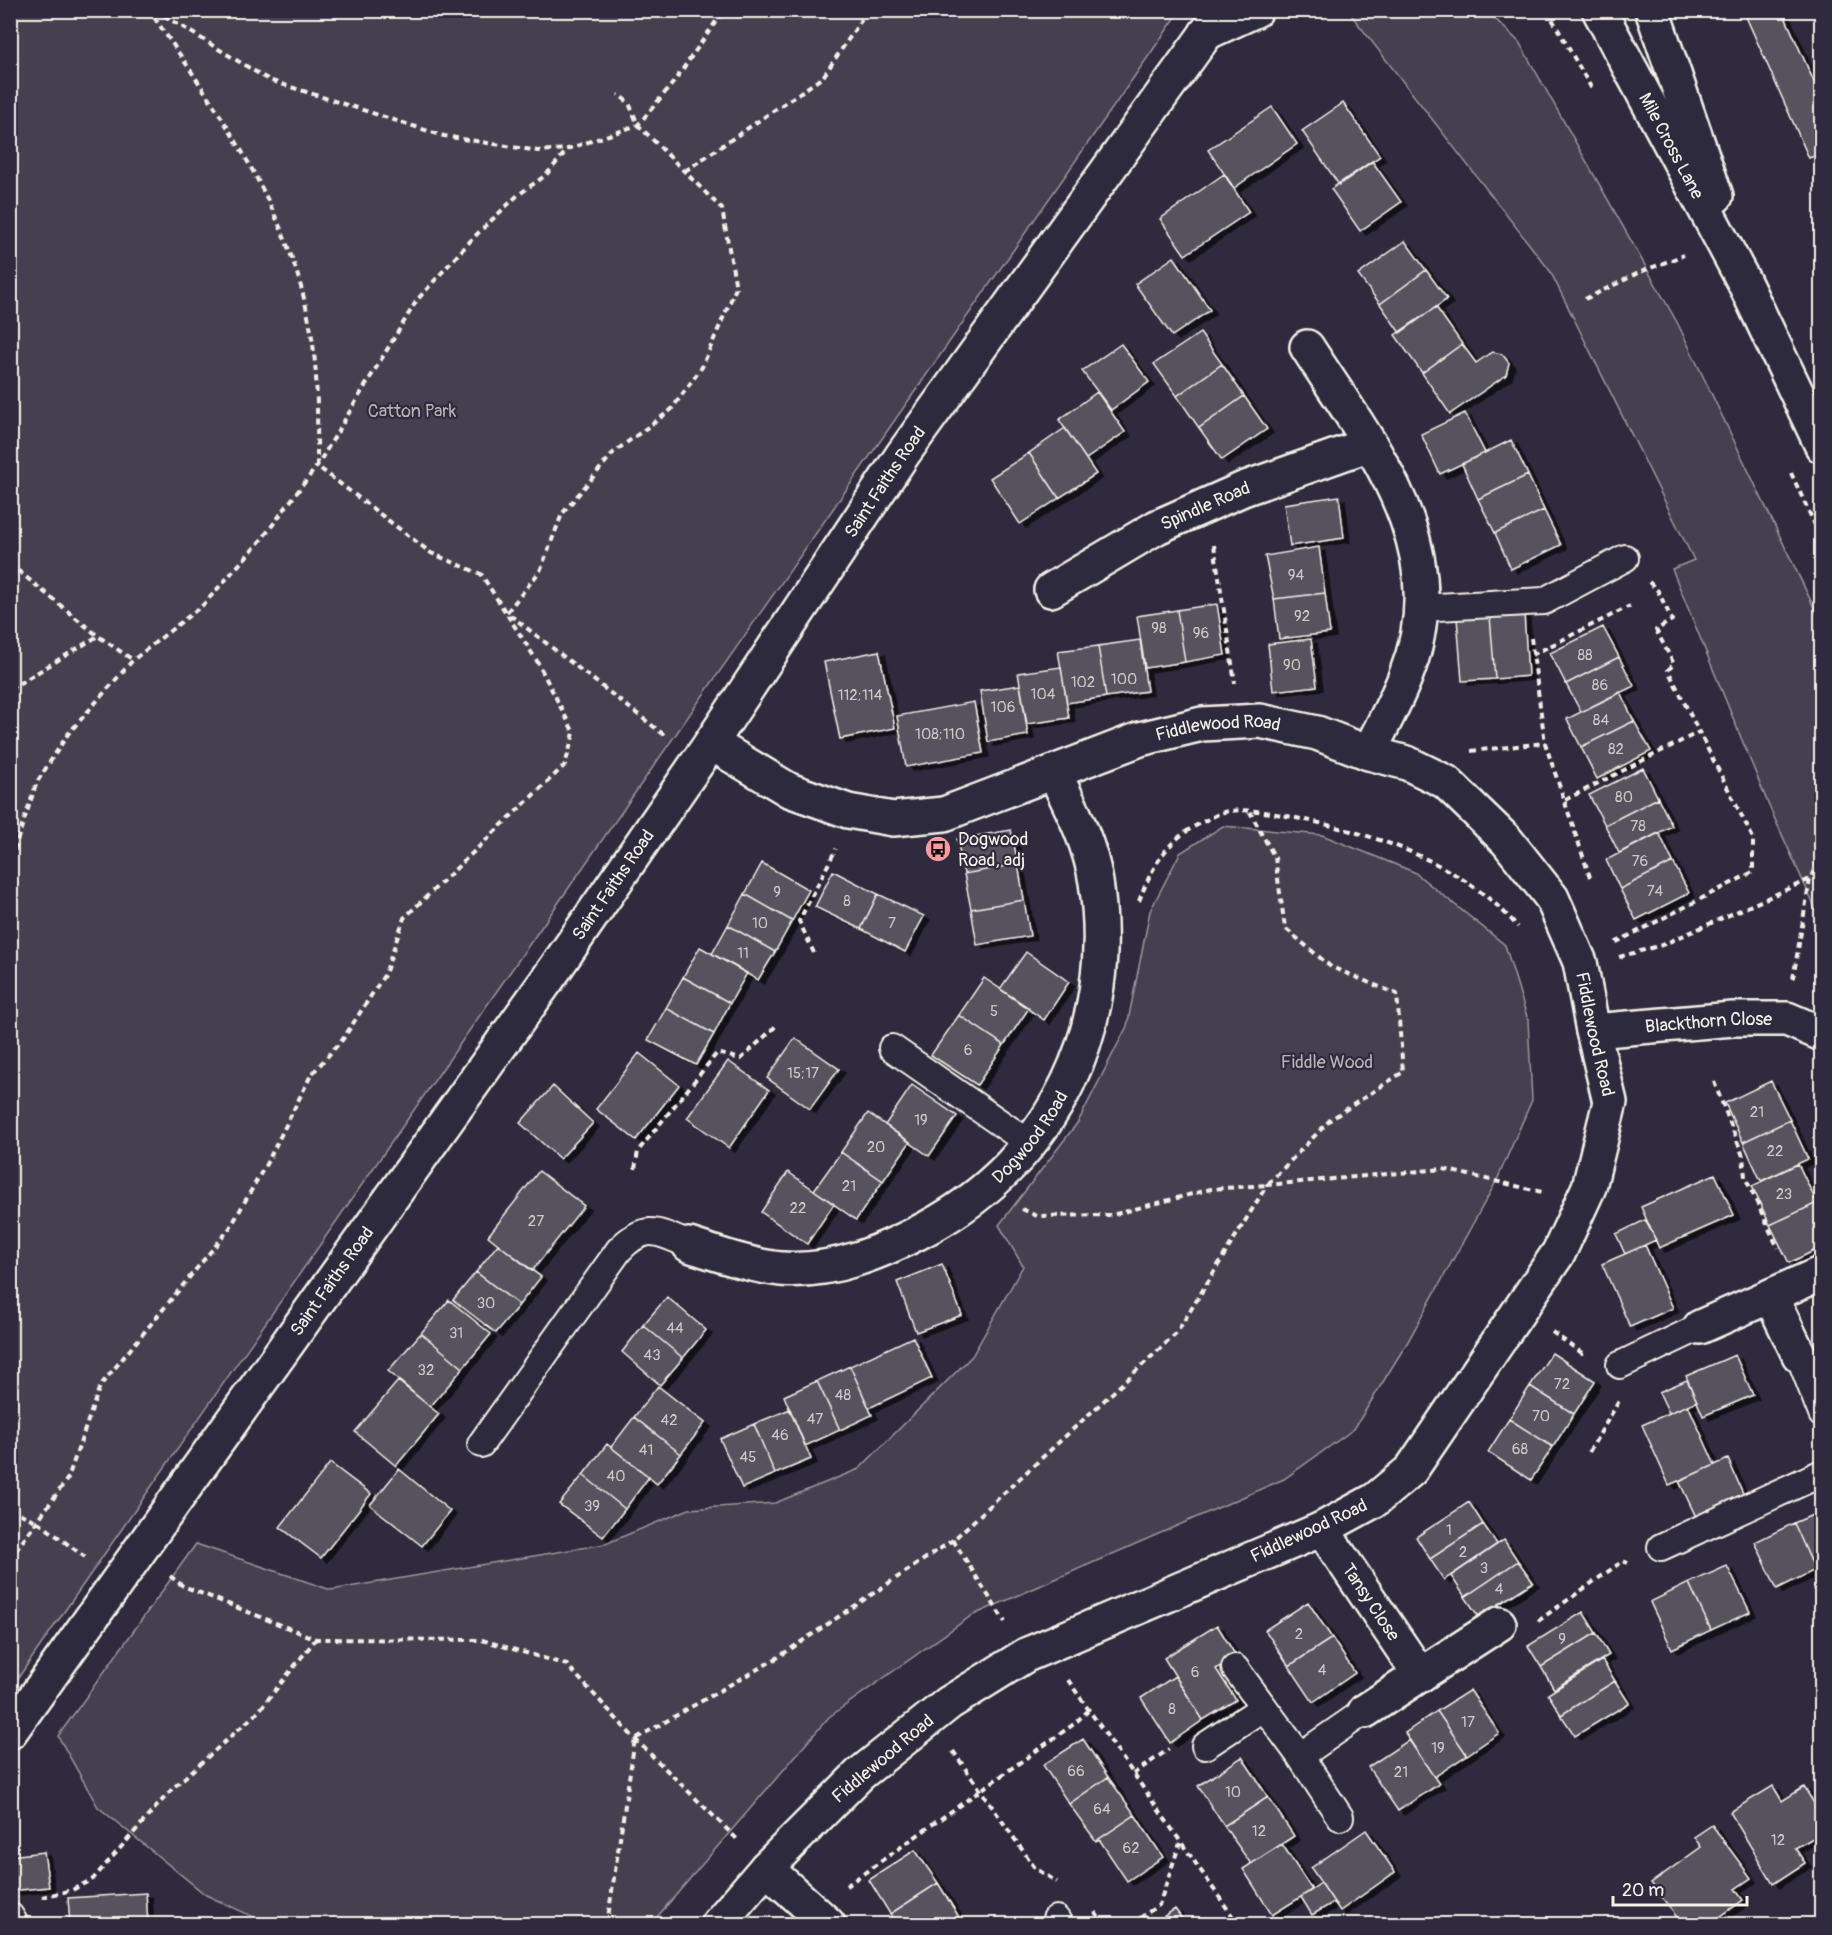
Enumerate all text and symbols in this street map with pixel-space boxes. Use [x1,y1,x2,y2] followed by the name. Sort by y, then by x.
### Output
[1634,89,1709,203] street label: Mile Cross Lane
[368,400,457,423] park label: Catton Park
[839,422,931,542] street label: Saint Faiths Road
[1157,476,1253,536] street label: Spindle Road
[1288,566,1305,585] house number: 94
[1294,607,1310,626] house number: 92
[1151,619,1167,638] house number: 98
[1193,624,1209,643] house number: 96
[1577,646,1593,665] house number: 88
[1283,656,1301,675] house number: 90
[1111,670,1137,689] house number: 100
[1071,673,1095,692] house number: 102
[1592,676,1608,695] house number: 86
[1031,685,1056,704] house number: 104
[838,686,883,705] house number: 112;114
[991,698,1015,717] house number: 106
[1153,709,1283,746] street label: Fiddlewood Road
[1593,711,1609,730] house number: 84
[915,725,965,744] house number: 108;110
[1608,740,1624,759] house number: 82
[1615,788,1633,807] house number: 80
[1630,817,1646,836] house number: 78
[567,825,659,945] street label: Saint Faiths Road
[958,828,1028,872] place label: Dogwood Road, adj
[923,834,953,864] bus stop icon: Dogwood Road, adj
[1632,852,1648,871] house number: 76
[1647,882,1664,901] house number: 74
[773,883,781,902] house number: 9
[843,892,851,911] house number: 8
[752,914,768,933] house number: 10
[888,914,896,933] house number: 7
[737,944,749,963] house number: 11
[1571,970,1620,1099] street label: Fiddlewood Road
[990,1002,998,1021] house number: 5
[1644,1008,1772,1038] street label: Blackthorn Close
[964,1041,972,1060] house number: 6
[1281,1051,1373,1074] park label: Fiddle Wood
[787,1064,819,1083] house number: 15;17
[987,1087,1073,1189] street label: Dogwood Road
[1750,1103,1764,1122] house number: 21
[914,1111,928,1130] house number: 19
[867,1138,885,1157] house number: 20
[1767,1142,1783,1161] house number: 22
[842,1177,856,1196] house number: 21
[1776,1185,1792,1204] house number: 23
[790,1199,806,1218] house number: 22
[528,1212,544,1231] house number: 27
[285,1222,379,1341] street label: Saint Faiths Road
[477,1294,495,1313] house number: 30
[666,1319,684,1338] house number: 44
[449,1324,463,1343] house number: 31
[643,1346,661,1365] house number: 43
[418,1361,434,1380] house number: 32
[1554,1375,1570,1394] house number: 72
[835,1386,852,1405] house number: 48
[1532,1407,1550,1426] house number: 70
[807,1410,823,1429] house number: 47
[660,1411,678,1430] house number: 42
[771,1426,789,1445] house number: 46
[1512,1440,1529,1459] house number: 68
[639,1441,653,1460] house number: 41
[740,1448,756,1467] house number: 45
[607,1467,625,1486] house number: 40
[1247,1494,1371,1568] street label: Fiddlewood Road
[584,1497,600,1516] house number: 39
[1446,1521,1452,1540] house number: 1
[1459,1543,1467,1562] house number: 2
[1337,1559,1405,1645] street label: Tansy Close
[1480,1559,1488,1578] house number: 3
[1495,1580,1504,1599] house number: 4
[1295,1625,1303,1644] house number: 2
[1558,1630,1566,1649] house number: 9
[1318,1661,1327,1680] house number: 4
[1191,1663,1199,1682] house number: 6
[1168,1700,1176,1719] house number: 8
[827,1710,939,1808] street label: Fiddlewood Road
[1461,1713,1475,1732] house number: 17
[1431,1739,1445,1758] house number: 19
[1067,1762,1085,1781] house number: 66
[1394,1763,1408,1782] house number: 21
[1225,1783,1241,1802] house number: 10
[1093,1800,1111,1819] house number: 64
[1252,1822,1266,1841] house number: 12
[1771,1831,1785,1850] house number: 12
[1122,1839,1140,1858] house number: 62
[1613,1869,1746,1907] scale bar
[1622,1879,1664,1902] text: 20 m

